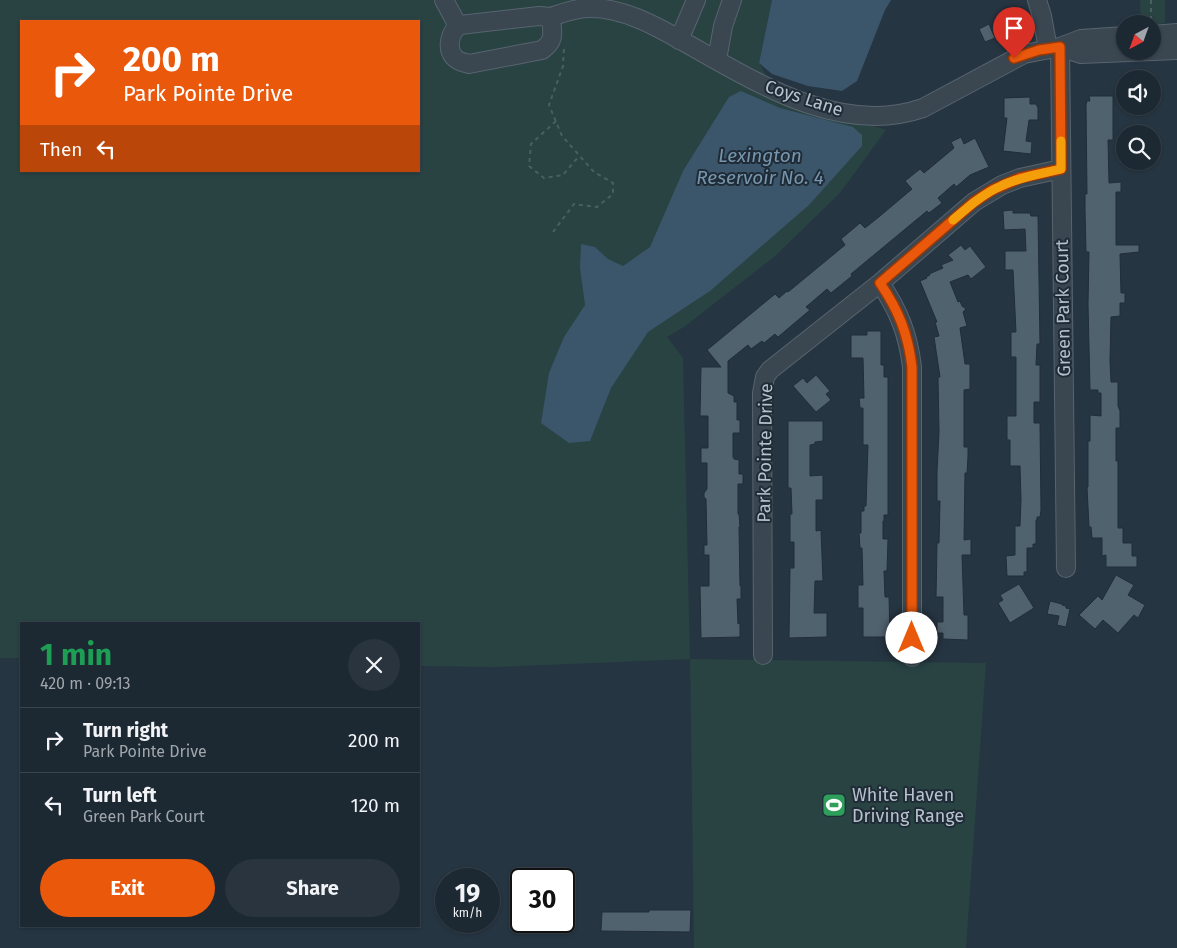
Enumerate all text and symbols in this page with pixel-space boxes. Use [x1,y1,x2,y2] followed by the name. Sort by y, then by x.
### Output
[993,7,1035,58] pin
[1000,14,1028,42] icon: arrive
[1116,15,1161,60] north arrow
[1116,15,1161,170] map controls
[123,38,220,80] text: 200 m
[40,40,105,105] icon: right
[1116,70,1161,115] button: sound
[762,75,846,121] street label: Coys Lane
[123,80,293,107] text: Park Pointe Drive
[1116,125,1161,170] button: search
[92,135,120,163] icon: left
[40,138,82,161] text: Then
[696,144,824,189] water label: Lexington Reservoir No. 4
[1051,239,1075,377] street label: Green Park Court
[753,383,777,523] street label: Park Pointe Drive
[885,611,937,663] position arrow
[40,637,112,673] text: 1 min
[348,639,400,691] button: close
[40,674,131,693] text: 420 m · 09:13
[83,719,168,742] text: Turn right
[40,726,68,754] icon: right
[348,729,400,752] text: 200 m
[83,742,207,761] text: Park Pointe Drive
[83,784,157,807] text: Turn left
[852,784,964,827] place label: White Haven Driving Range
[40,791,68,819] icon: left
[821,792,847,818] sports icon: White Haven Driving Range
[350,794,400,817] text: 120 m
[83,807,205,826] text: Green Park Court
[40,859,215,917] button: Exit
[225,859,400,917] button: Share
[510,868,575,933] speed limit sign: 30
[455,879,480,909] text: 19
[453,906,482,920] text: km/h

